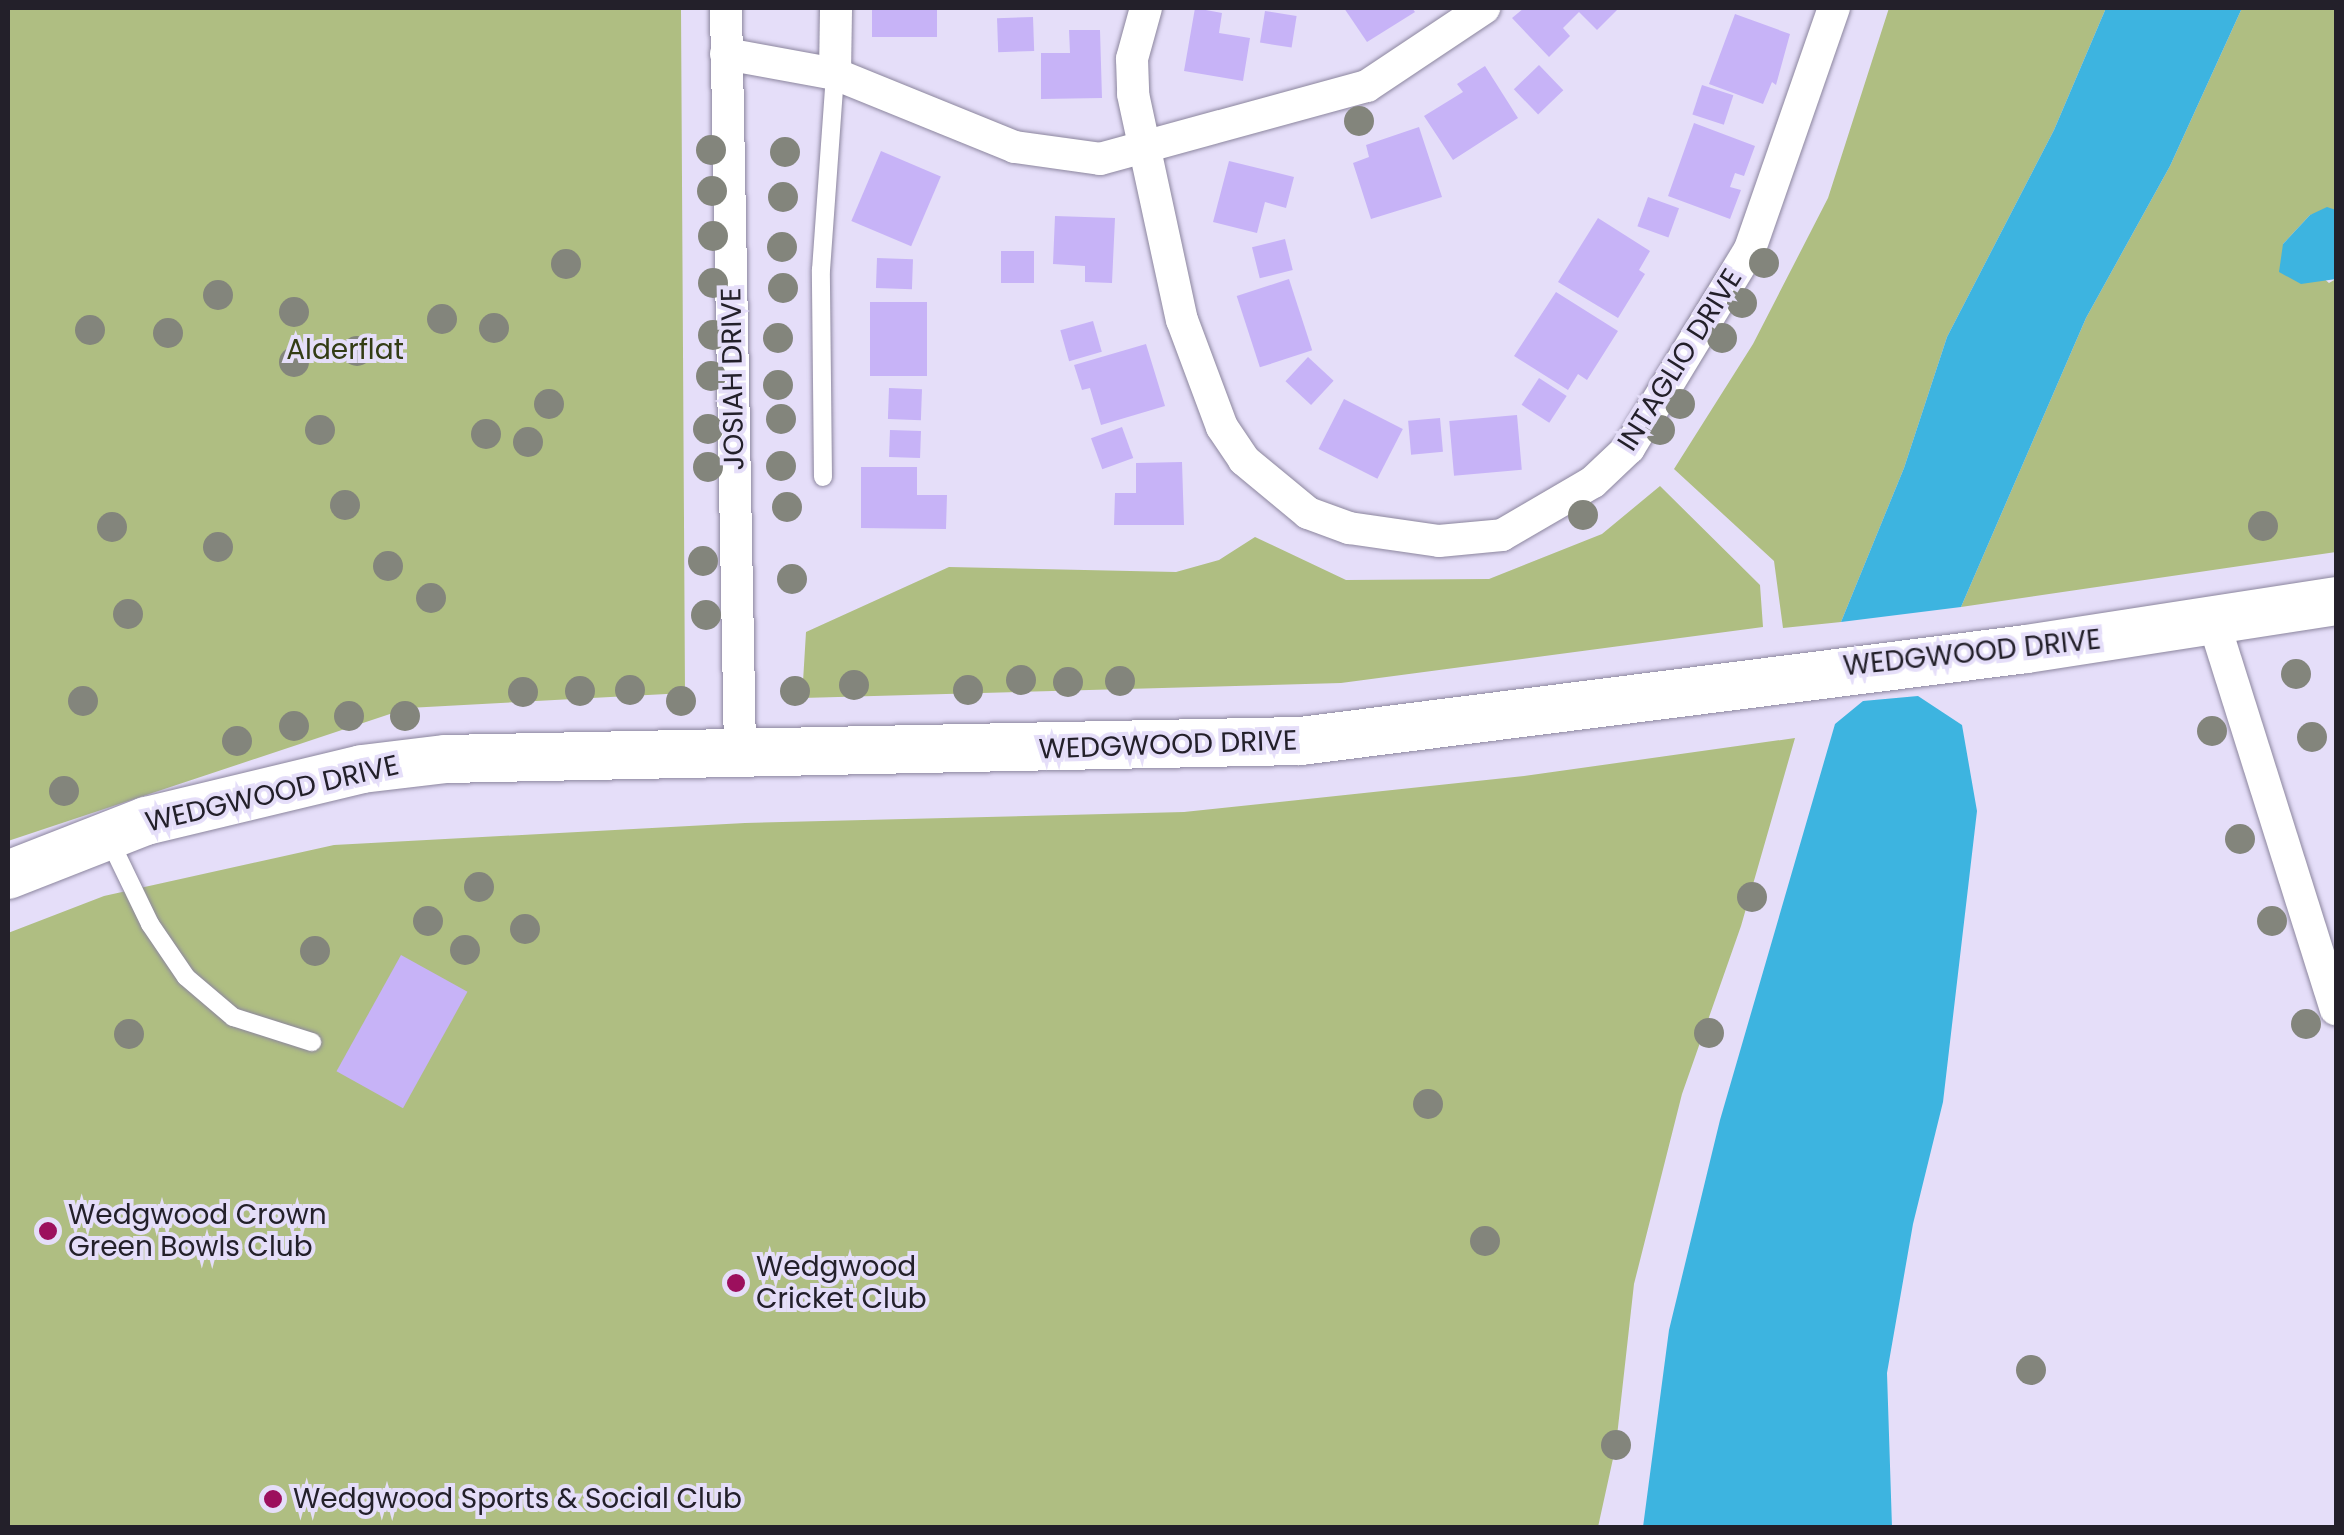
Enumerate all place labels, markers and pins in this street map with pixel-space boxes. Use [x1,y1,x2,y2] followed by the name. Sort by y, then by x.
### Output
[68,1198,327,1264] place label: Wedgwood Crown Green Bowls Club
[37,1220,59,1242] marker: Wedgwood Crown Green Bowls Club
[756,1250,927,1316] place label: Wedgwood Cricket Club
[725,1272,747,1294] marker: Wedgwood Cricket Club
[293,1482,742,1516] place label: Wedgwood Sports & Social Club
[262,1488,284,1510] marker: Wedgwood Sports & Social Club

